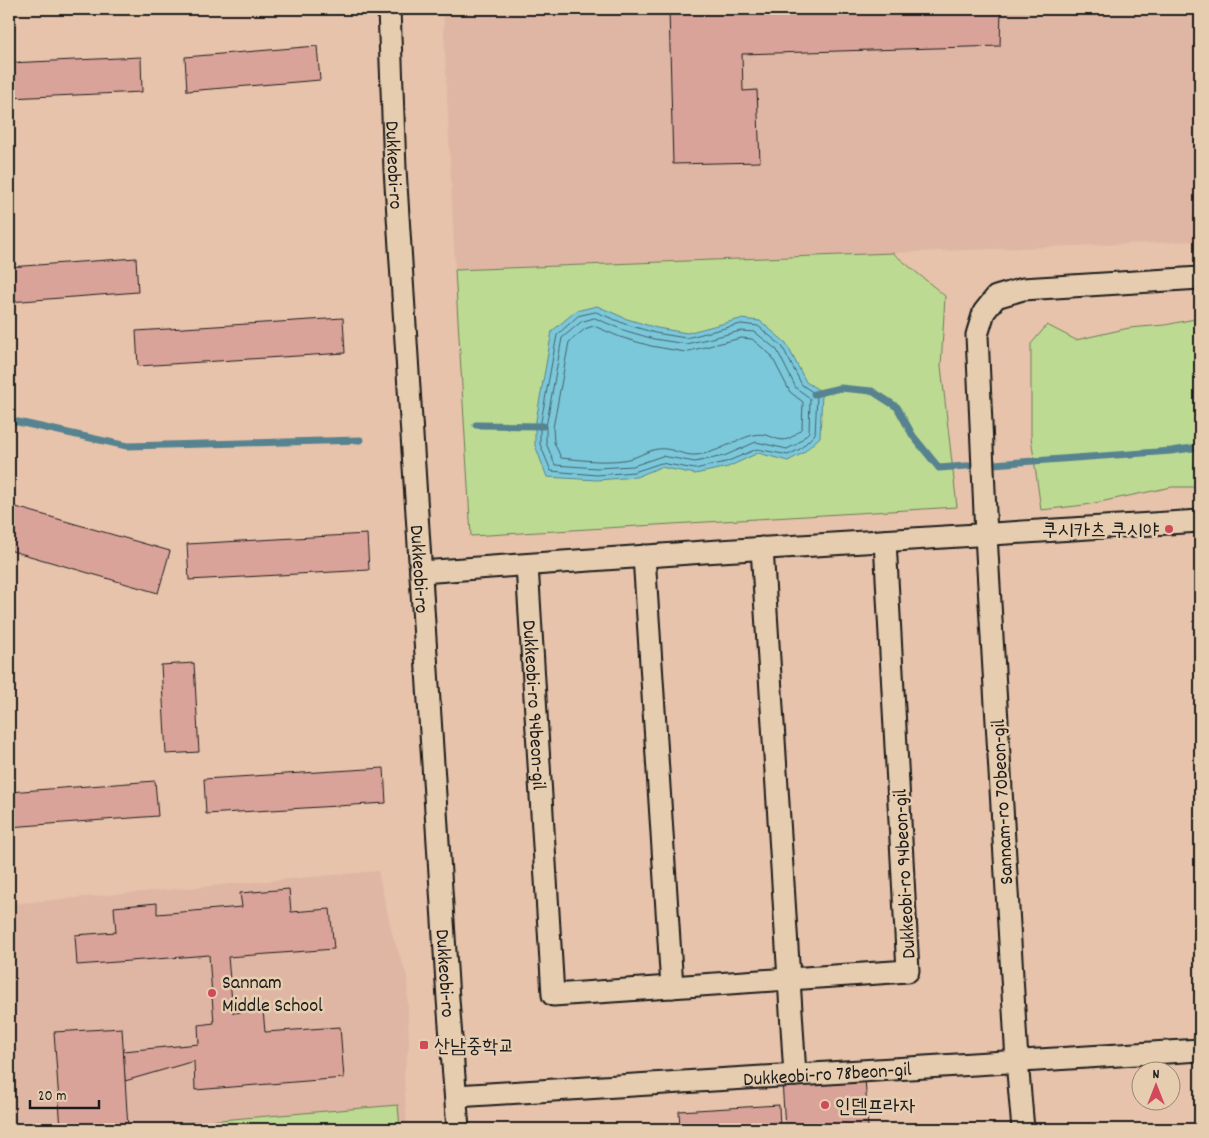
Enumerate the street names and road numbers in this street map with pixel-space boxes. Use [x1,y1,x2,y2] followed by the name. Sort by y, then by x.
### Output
[376,120,409,210] street label: Dukkeobi-ro
[401,524,434,614] street label: Dukkeobi-ro
[513,619,552,791] street label: Dukkeobi-ro 94beon-gil
[986,718,1022,885] street label: Sannam-ro 70beon-gil
[888,788,924,960] street label: Dukkeobi-ro 94beon-gil
[427,928,460,1019] street label: Dukkeobi-ro
[742,1057,913,1095] street label: Dukkeobi-ro 78beon-gil

